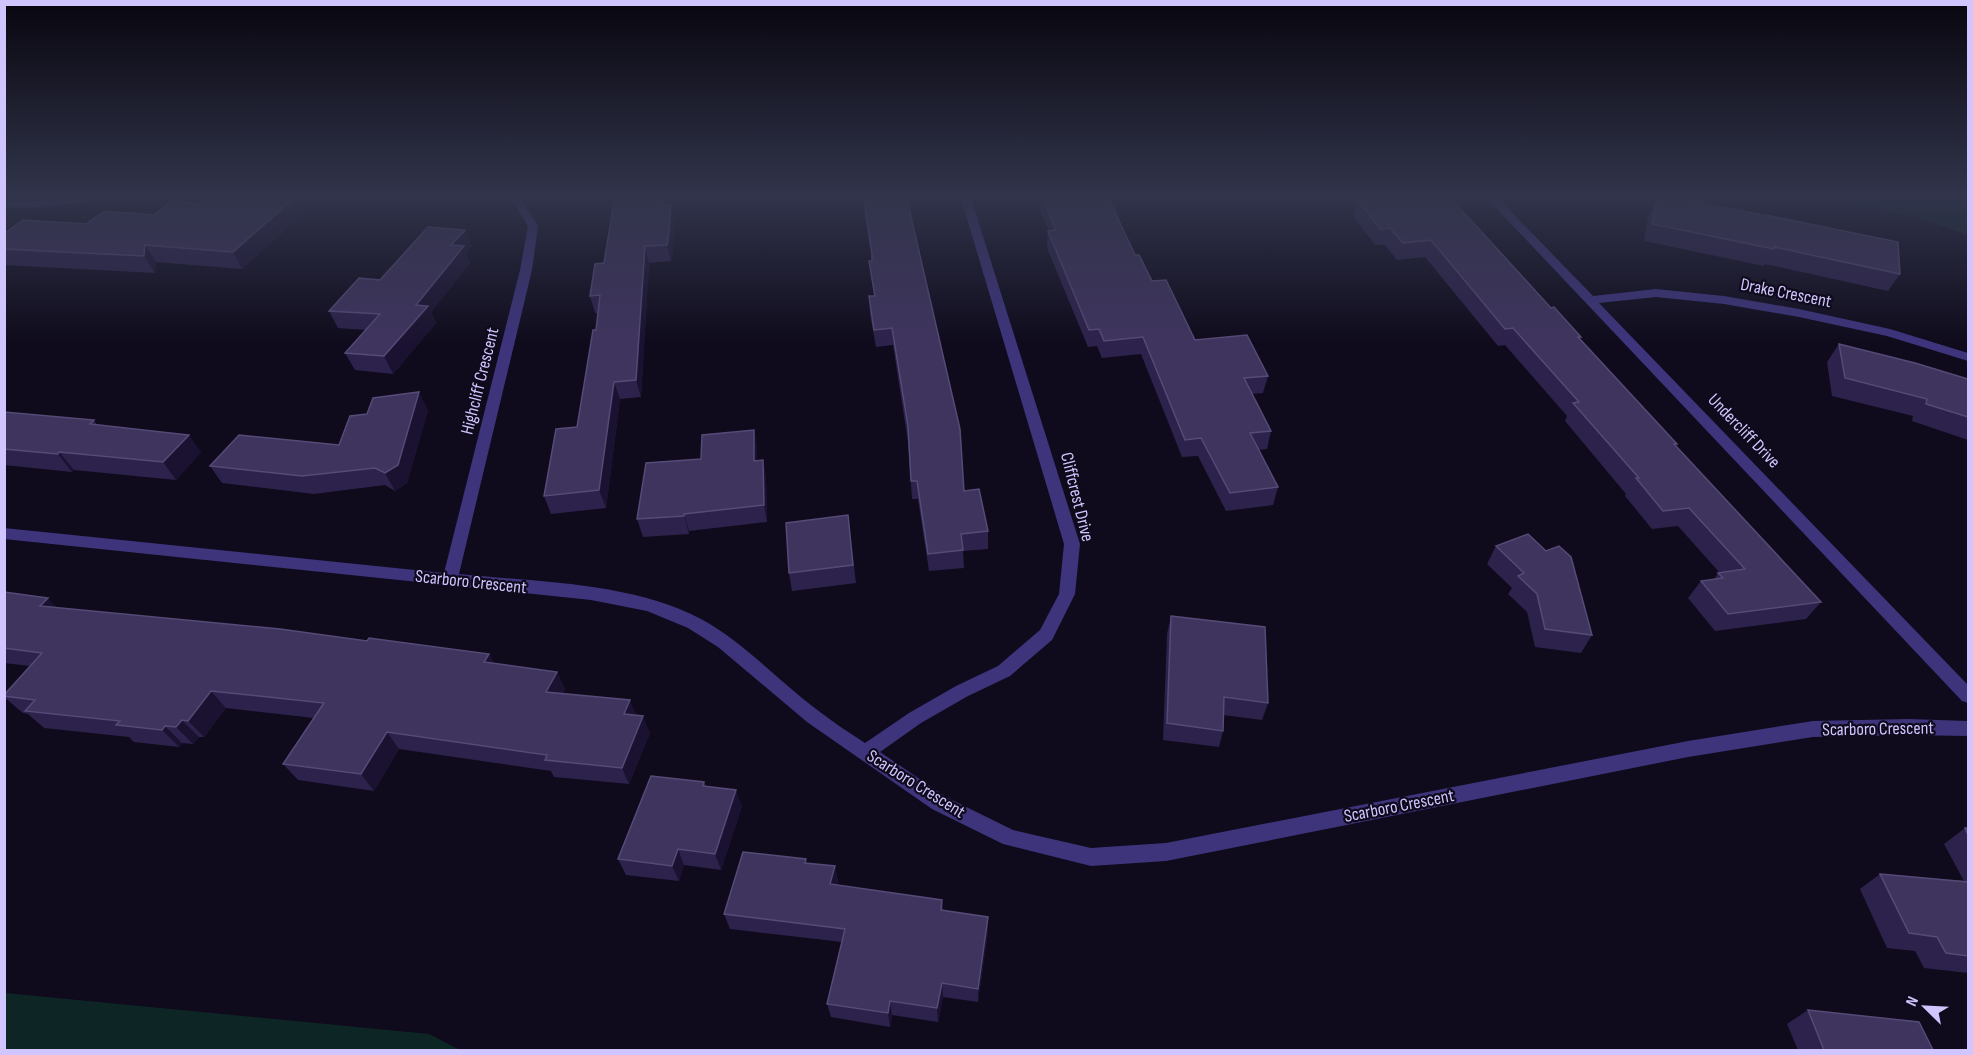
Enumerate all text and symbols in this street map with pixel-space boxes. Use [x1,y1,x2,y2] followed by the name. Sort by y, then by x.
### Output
[1739,274,1834,312] street label: Drake Crescent
[457,325,504,437] street label: Highcliff Crescent
[1703,389,1785,473] street label: Undercliff Drive
[1056,450,1098,544] street label: Cliffcrest Drive
[414,566,528,598] street label: Scarboro Crescent
[1822,718,1935,740] street label: Scarboro Crescent
[863,745,969,823] street label: Scarboro Crescent
[1342,785,1456,827] street label: Scarboro Crescent
[1895,977,1955,1037] north arrow
[1902,994,1923,1009] text: N

